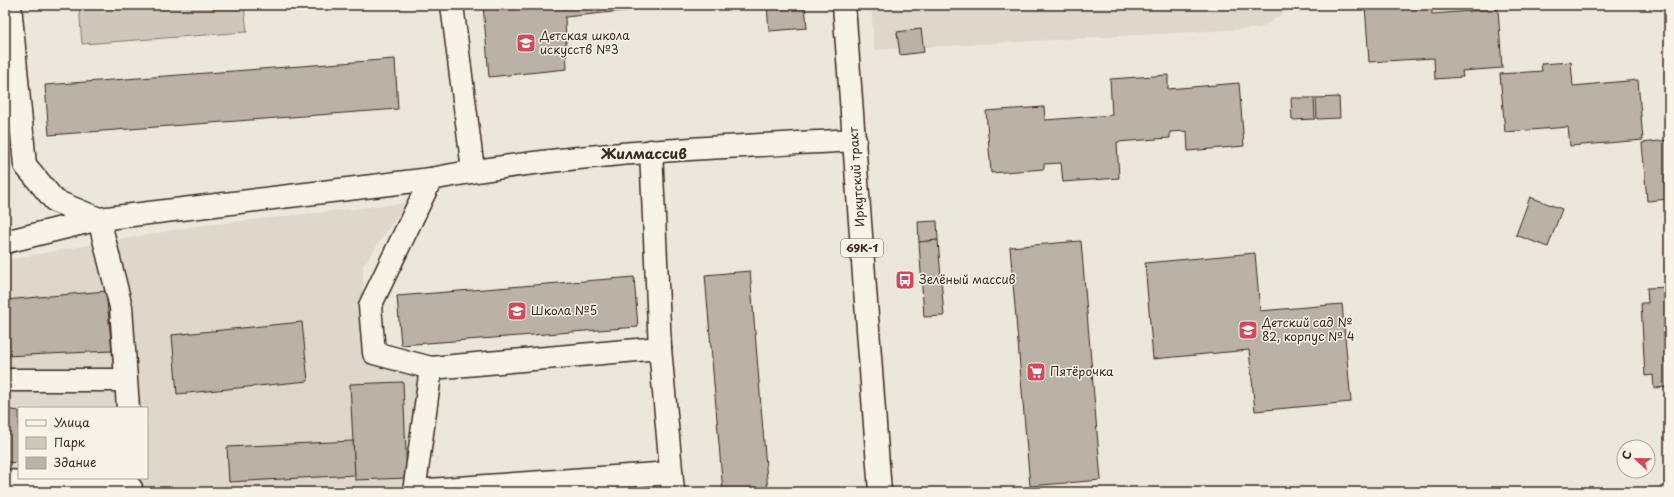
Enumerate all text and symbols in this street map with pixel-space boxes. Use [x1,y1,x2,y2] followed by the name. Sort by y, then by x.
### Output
[539,26,630,58] place label: Детская школа искусств №3
[515,32,537,54] school or university icon: Детская школа искусств №3
[844,126,868,227] street label: Иркутский тракт
[600,143,687,164] district label: Жилмассив
[841,239,883,257] road number: 69К-1
[894,269,916,291] bus stop icon: Зелёный массив
[919,270,1016,288] place label: Зелёный массив
[506,300,528,322] school or university icon: Школа №5
[531,301,597,319] place label: Школа №5
[1261,313,1355,345] place label: Детский сад № 82, корпус № 4
[1237,319,1259,341] school or university icon: Детский сад № 82, корпус № 4
[1025,361,1047,383] supermarket icon: Пятёрочка
[1050,362,1114,380] place label: Пятёрочка
[18,407,148,479] legend
[54,413,90,431] text: Улица
[54,433,86,451] text: Парк
[1616,439,1656,479] north arrow
[1617,448,1636,462] text: С
[54,453,96,471] text: Здание

